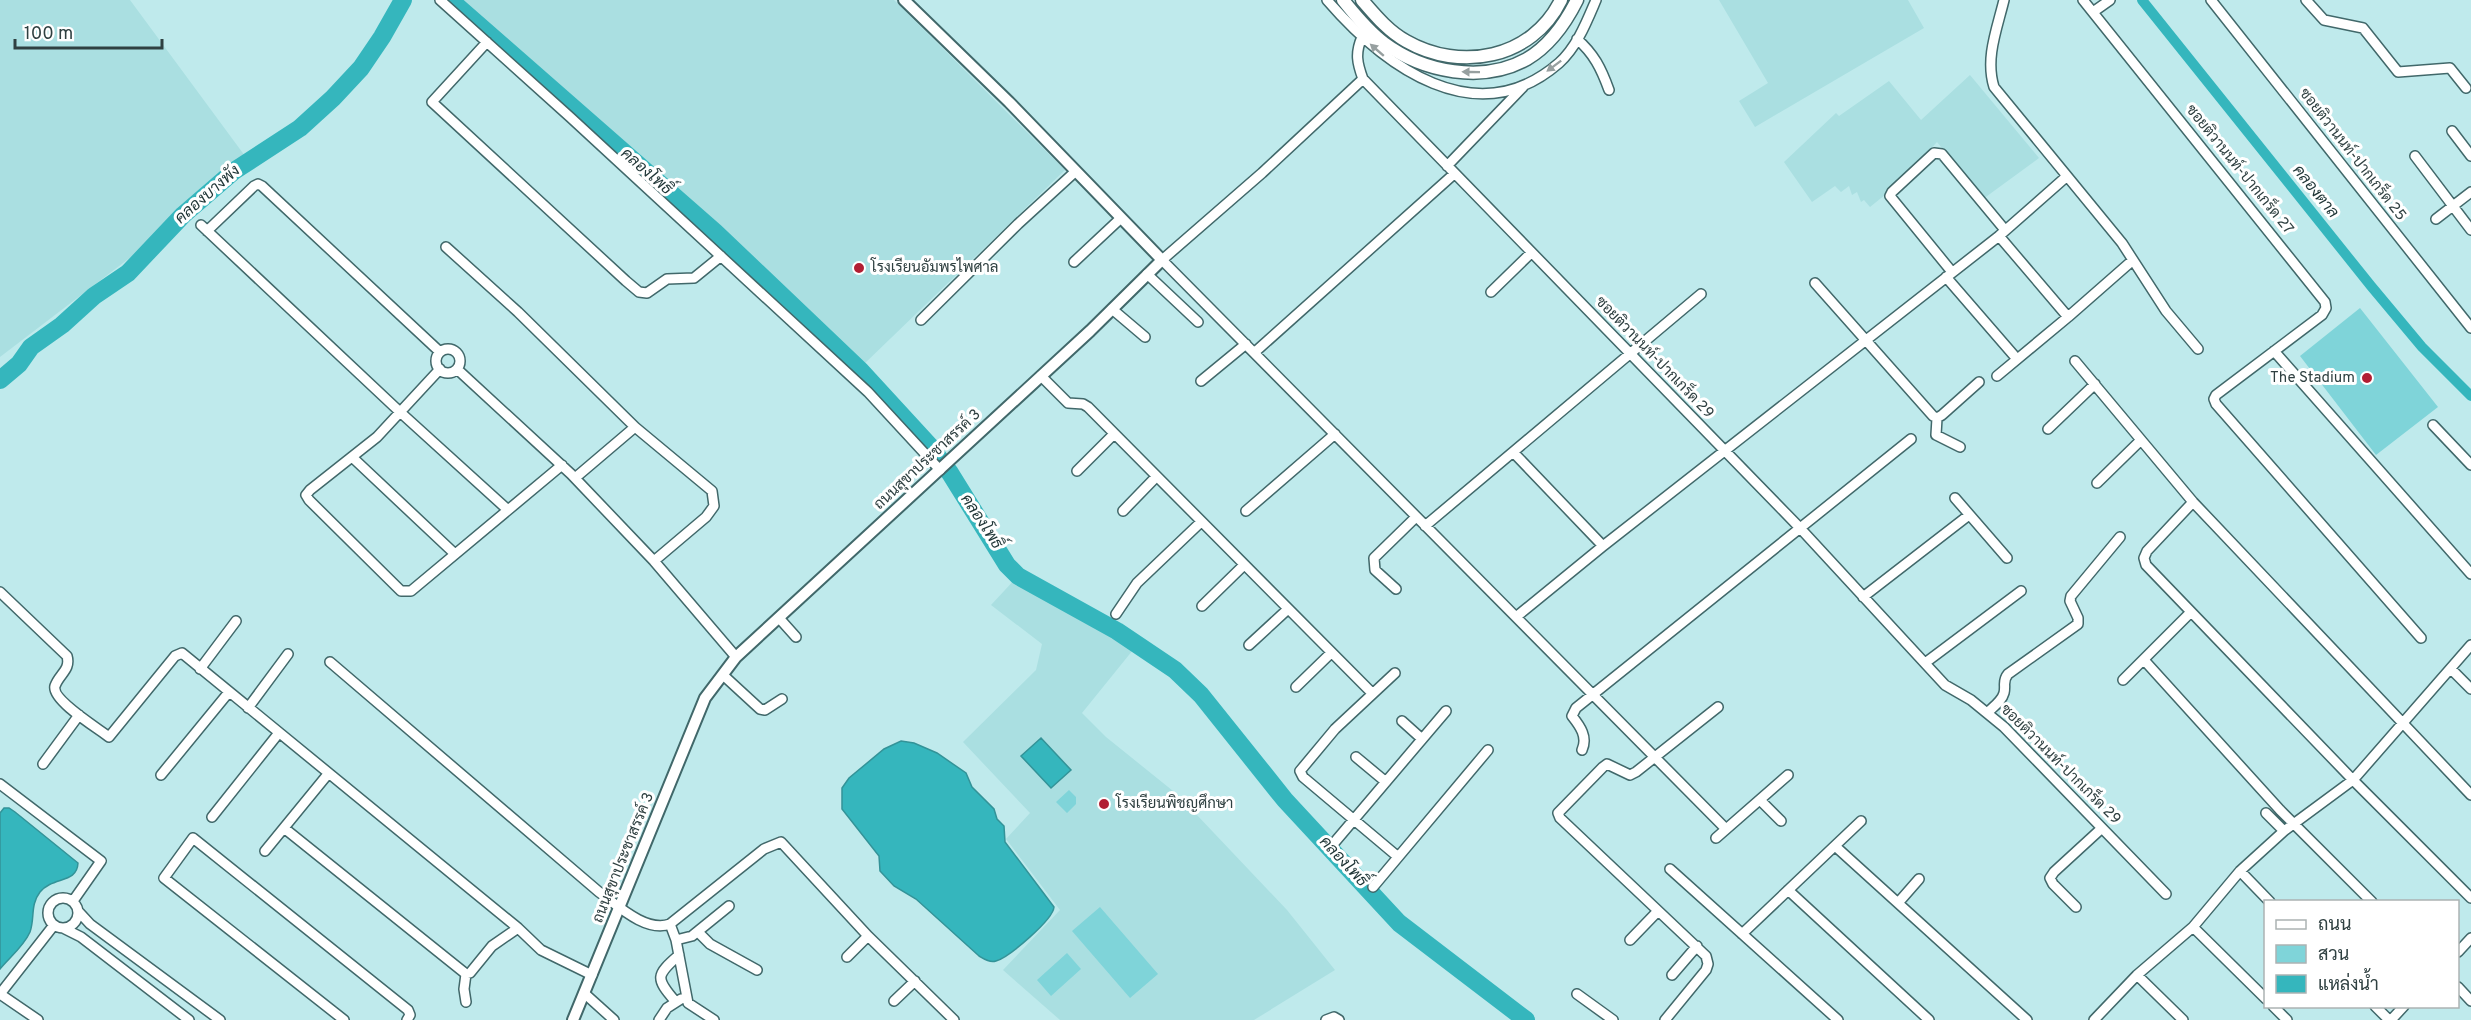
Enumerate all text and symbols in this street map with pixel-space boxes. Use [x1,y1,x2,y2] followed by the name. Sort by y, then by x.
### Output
[15,12,162,50] scale bar
[24,23,73,46] text: 100 m
[1370,44,1385,57] one-way arrow
[1546,60,1562,72] one-way arrow
[1461,67,1480,77] one-way arrow
[2294,83,2412,225] street label: ซอยติวานนท์-ปากเกร็ด 25
[2181,99,2300,239] street label: ซอยติวานนท์-ปากเกร็ด 27
[616,139,682,202] water label: คลองโพธิ์
[170,160,245,229] water label: คลองบางพัง
[2288,161,2342,223] water label: คลองตาล
[870,257,999,278] place label: โรงเรียนอัมพรไพศาล
[852,261,866,275] marker: โรงเรียนอัมพรไพศาล
[1591,291,1719,423] street label: ซอยติวานนท์-ปากเกร็ด 29
[2270,369,2355,388] place label: The Stadium
[2360,371,2374,385] marker: The Stadium
[869,404,985,514] street label: ถนนสุขาประชาสรรค์ 3
[955,487,1013,556] water label: คลองโพธิ์
[1996,699,2126,829] street label: ซอยติวานนท์-ปากเกร็ด 29
[587,789,659,926] street label: ถนนสุขาประชาสรรค์ 3
[1115,793,1233,814] place label: โรงเรียนพิชญศึกษา
[1097,797,1111,811] marker: โรงเรียนพิชญศึกษา
[1315,828,1378,894] water label: คลองโพธิ์
[2264,900,2459,1008] legend
[2318,914,2351,937] text: ถนน
[2318,944,2349,967] text: สวน
[2318,968,2379,997] text: แหล่งน้ำ

